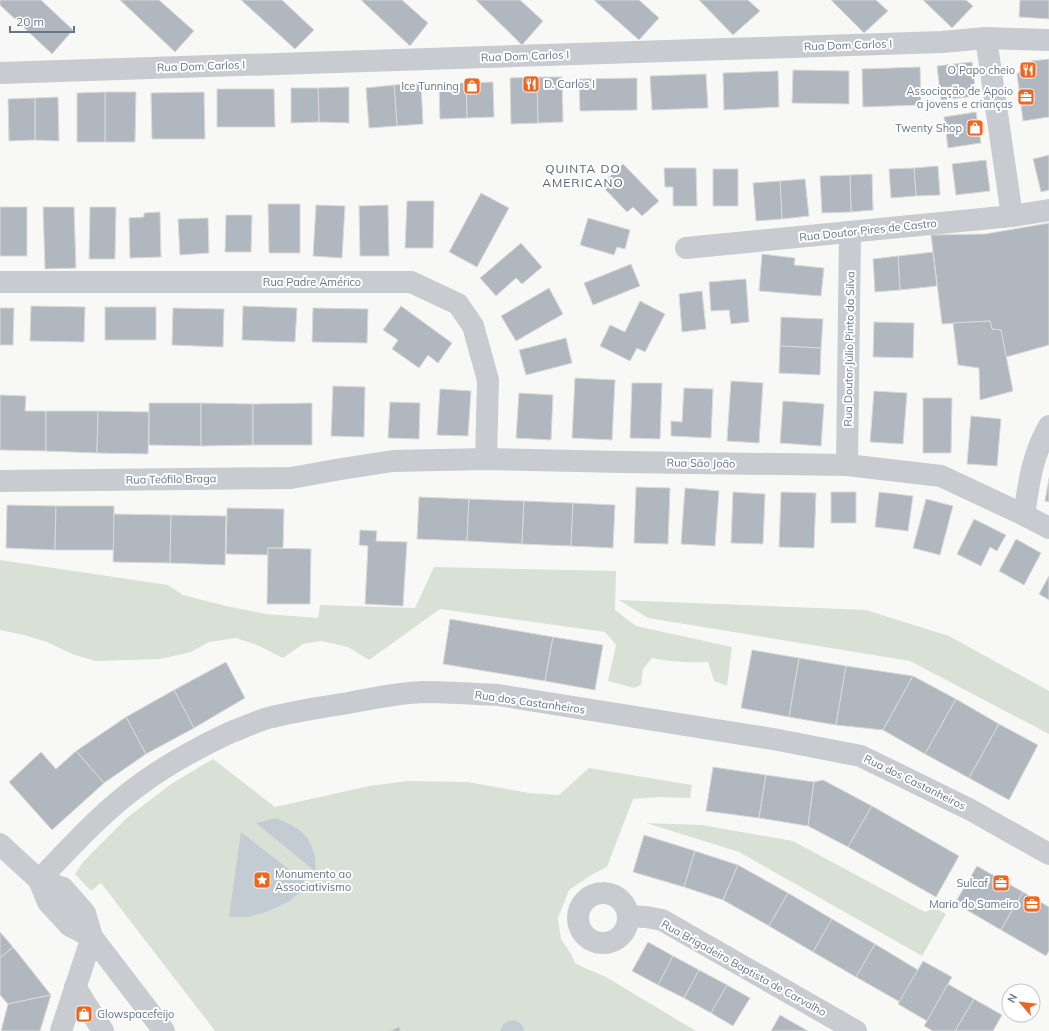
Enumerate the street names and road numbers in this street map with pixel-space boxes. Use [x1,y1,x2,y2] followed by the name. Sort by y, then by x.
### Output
[804,36,892,54] street label: Rua Dom Carlos I
[481,47,569,65] street label: Rua Dom Carlos I
[157,57,245,75] street label: Rua Dom Carlos I
[799,216,937,244] street label: Rua Doutor Pires de Castro
[841,271,857,427] street label: Rua Doutor Júlio Pinto da Silva
[263,275,361,289] street label: Rua Padre Américo
[666,455,736,471] street label: Rua São João
[125,471,217,487] street label: Rua Teófilo Braga
[474,687,586,717] street label: Rua dos Castanheiros
[862,751,968,813] street label: Rua dos Castanheiros
[659,917,829,1019] street label: Rua Brigadeiro Baptista de Carvalho

